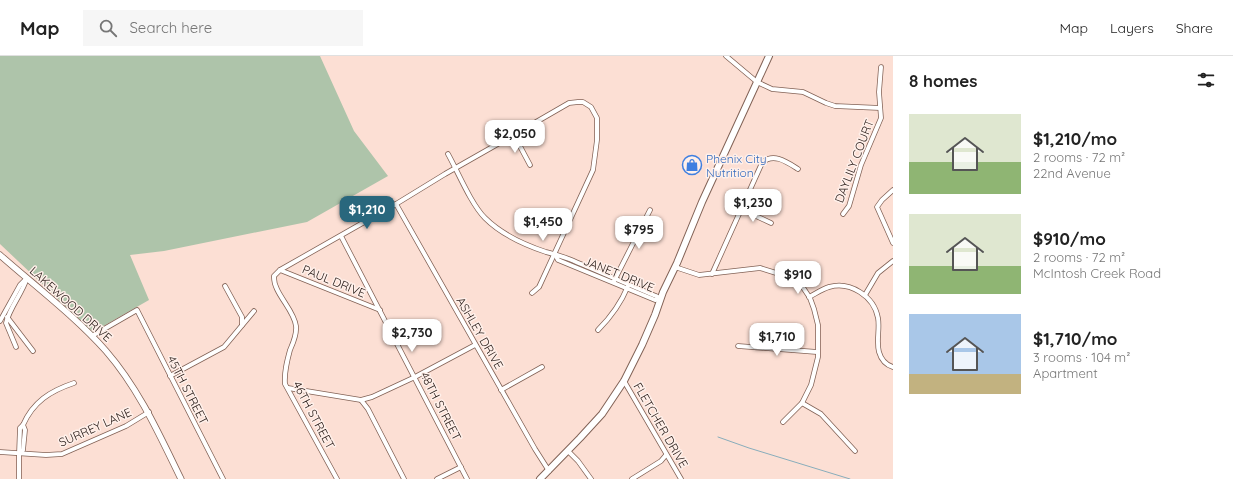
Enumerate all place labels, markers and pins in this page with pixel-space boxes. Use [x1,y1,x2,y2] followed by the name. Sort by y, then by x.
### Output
[482,120,548,154] pin: $2,050
[706,151,767,180] place label: Phenix City Nutrition
[681,154,703,176] shop icon: Phenix City Nutrition
[720,189,786,223] pin: $1,230
[334,196,400,230] pin: $1,210
[510,208,576,242] pin: $1,450
[615,216,663,250] pin: $795
[774,261,822,295] pin: $910
[379,319,445,353] pin: $2,730
[744,323,810,357] pin: $1,710

